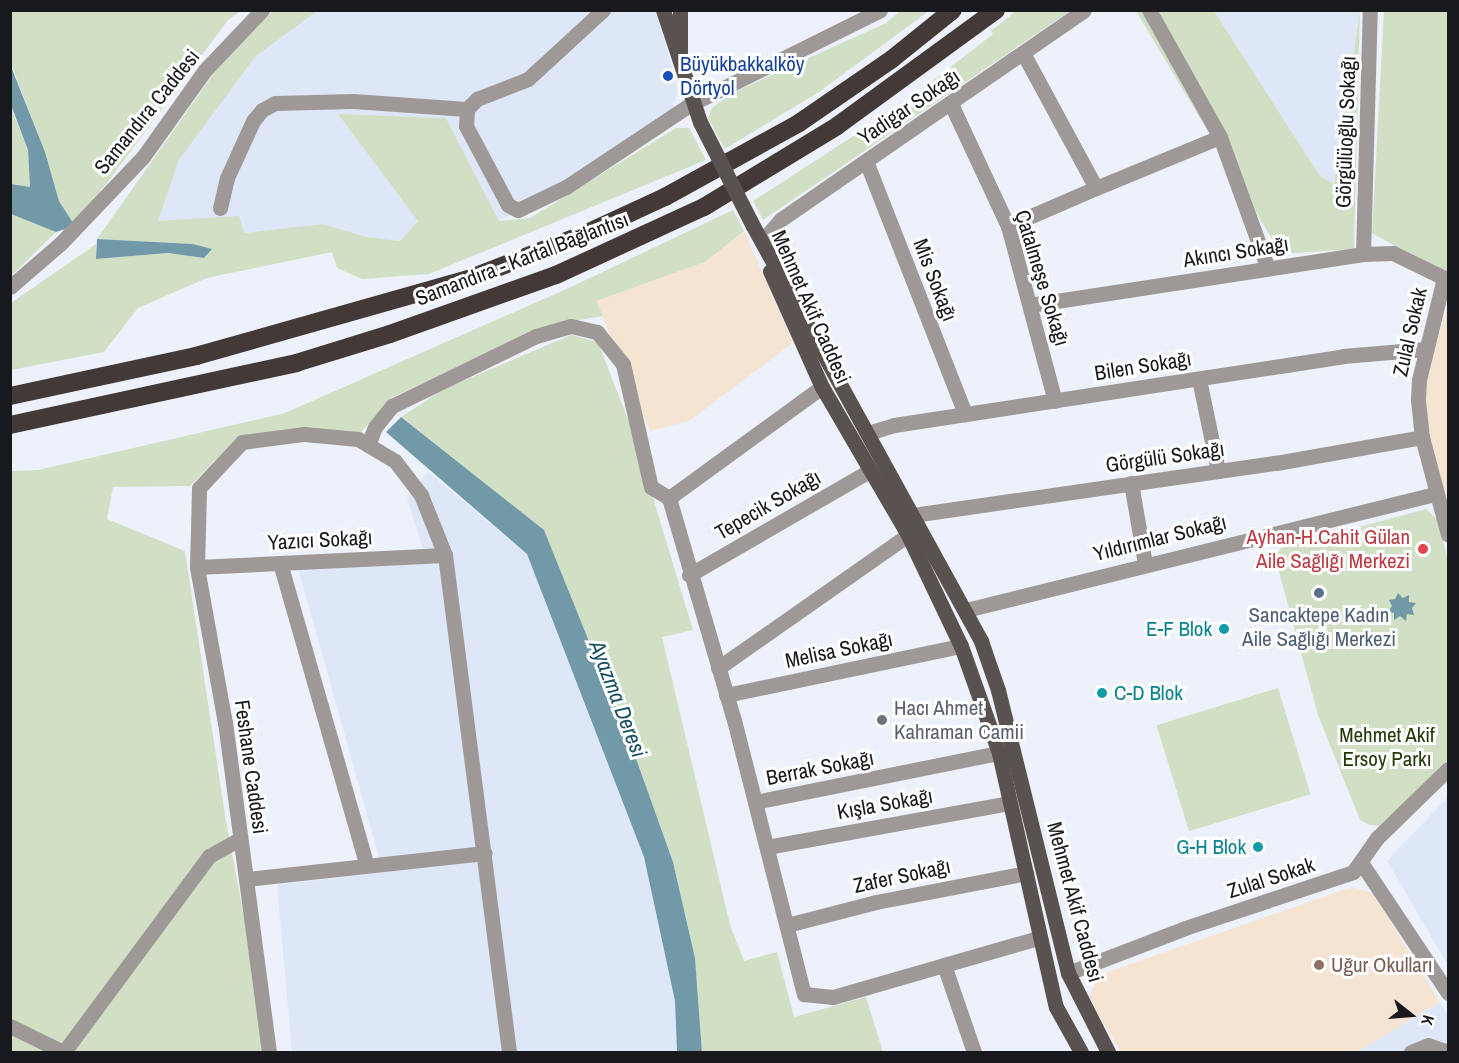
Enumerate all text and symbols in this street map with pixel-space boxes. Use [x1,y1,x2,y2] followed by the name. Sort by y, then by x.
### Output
[89,45,205,179] street label: Samandıra Caddesi
[680,51,804,101] place label: Büyükbakkalköy Dörtyol
[1331,56,1361,208] street label: Görgülüoğlu Sokağı
[853,64,965,150] street label: Yadigar Sokağı
[661,69,675,83] marker: Büyükbakkalköy Dörtyol
[412,207,632,311] street label: Samandıra - Kartal Bağlantısı
[1009,207,1075,349] street label: Çatalmeşe Sokağı
[766,226,856,388] street label: Mehmet Akif Caddesi
[1182,231,1290,273] street label: Akıncı Sokağı
[908,235,962,325] street label: Mis Sokağı
[1388,285,1432,379] street label: Zulal Sokak
[1093,346,1193,386] street label: Bilen Sokağı
[1104,436,1226,478] street label: Görgülü Sokağı
[711,465,825,545] street label: Tepecik Sokağı
[1091,509,1229,567] street label: Yıldırımlar Sokağı
[1247,524,1410,574] place label: Ayhan-H.Cahit Gülan Aile Sağlığı Merkezi
[267,525,373,555] street label: Yazıcı Sokağı
[1414,540,1432,558] marker: Ayhan-H.Cahit Gülan Aile Sağlığı Merkezi
[1312,586,1326,600] marker: Sancaktepe Kadın Aile Sağlığı Merkezi
[1242,602,1396,652] place label: Sancaktepe Kadın Aile Sağlığı Merkezi
[1146,616,1212,642] place label: E-F Blok
[1217,622,1231,636] marker: E-F Blok
[783,626,895,674] street label: Melisa Sokağı
[584,637,652,761] water label: Ayazma Deresi
[1114,680,1183,706] place label: C-D Blok
[1095,686,1109,700] marker: C-D Blok
[894,695,1024,745] place label: Hacı Ahmet Kahraman Camii
[229,698,273,836] street label: Feshane Caddesi
[875,713,889,727] marker: Hacı Ahmet Kahraman Camii
[1339,722,1435,772] park label: Mehmet Akif Ersoy Parkı
[764,745,876,791] street label: Berrak Sokağı
[835,783,935,825] street label: Kışla Sokağı
[1041,819,1109,985] street label: Mehmet Akif Caddesi
[1176,834,1246,860] place label: G-H Blok
[1251,840,1265,854] marker: G-H Blok
[1224,852,1318,904] street label: Zulal Sokak
[851,853,953,899] street label: Zafer Sokağı
[1331,952,1432,978] place label: Uğur Okulları
[1312,958,1326,972] marker: Uğur Okulları
[1381,985,1441,1045] north arrow
[1416,1013,1440,1028] text: K

